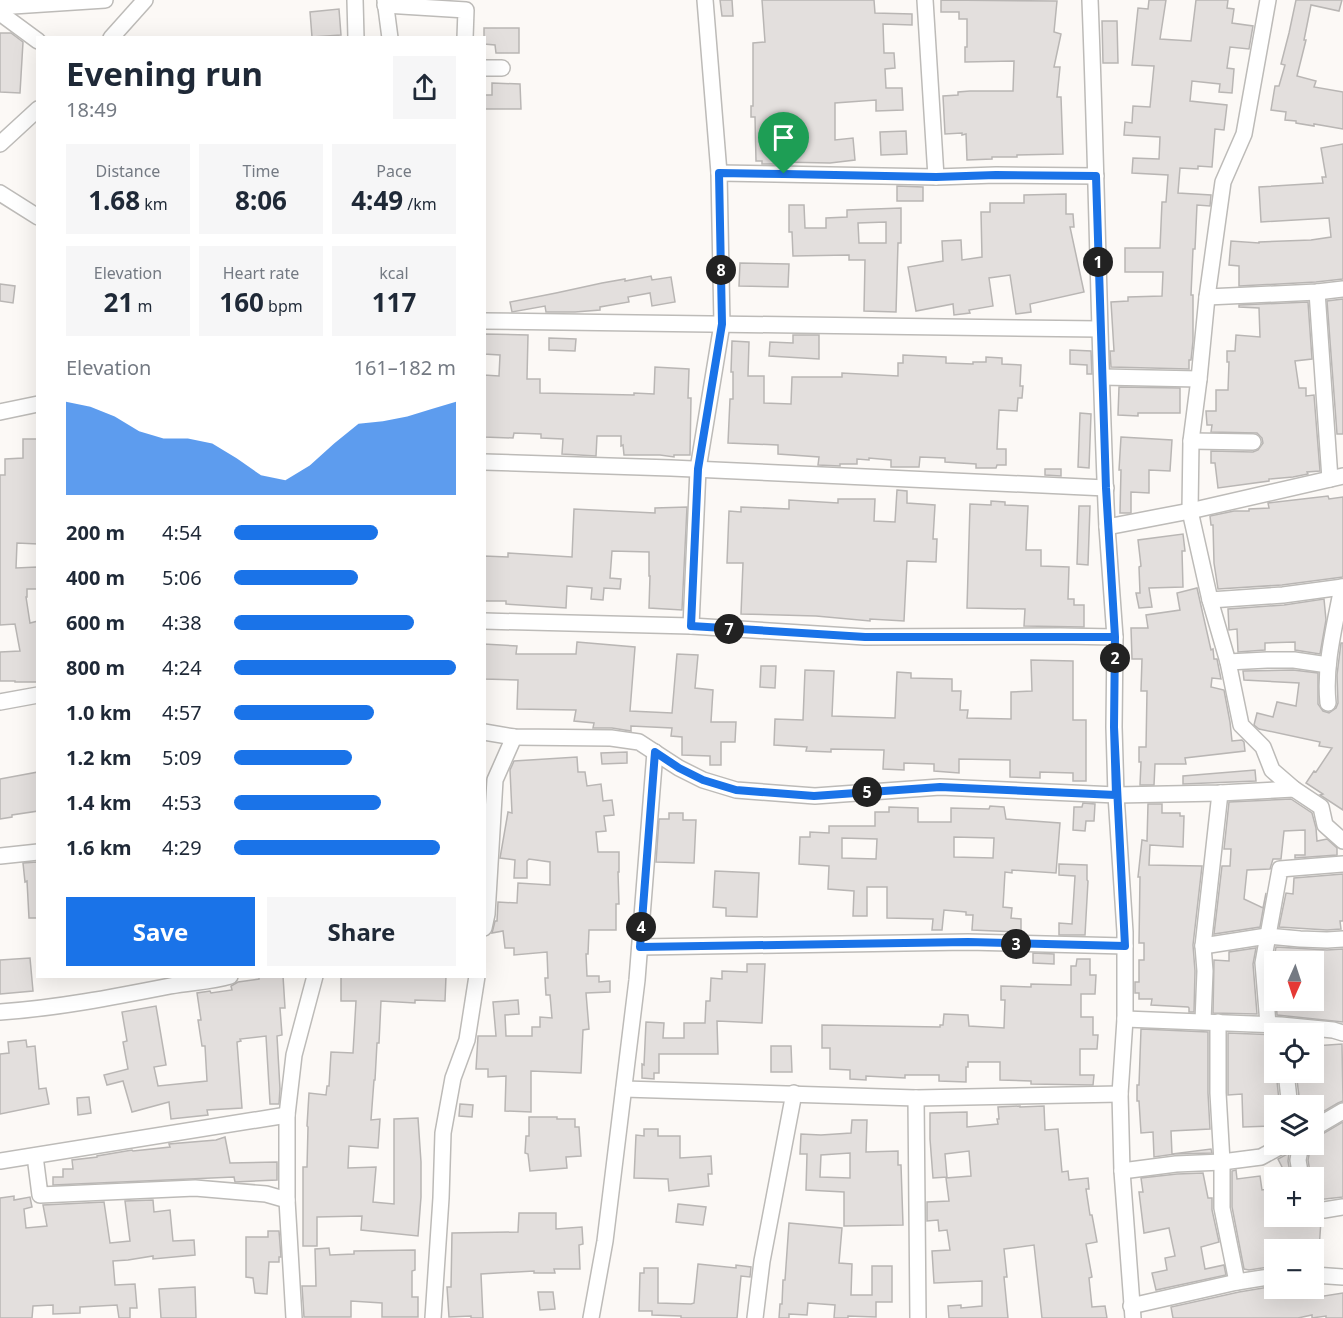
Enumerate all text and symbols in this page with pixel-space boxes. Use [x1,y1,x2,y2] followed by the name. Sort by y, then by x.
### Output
[66,51,263,96] text: Evening run
[393,56,456,119] button: share
[66,96,117,123] text: 18:49
[758,112,809,174] pin
[767,121,800,154] icon: arrive
[96,160,160,182] text: Distance
[242,160,280,182] text: Time
[376,160,412,182] text: Pace
[88,182,140,218] text: 1.68
[235,182,287,218] text: 8:06
[351,182,403,218] text: 4:49
[140,193,168,215] text: km
[403,193,437,215] text: /km
[1083,247,1113,277] pin: 1
[1093,251,1103,273] text: 1
[706,255,736,285] pin: 8
[716,259,726,281] text: 8
[94,262,162,284] text: Elevation
[223,262,299,284] text: Heart rate
[379,262,409,284] text: kcal
[104,284,133,320] text: 21
[219,284,264,320] text: 160
[372,284,416,320] text: 117
[133,295,152,317] text: m
[264,295,303,317] text: bpm
[66,354,151,381] text: Elevation
[353,354,456,381] text: 161–182 m
[66,519,125,546] text: 200 m
[162,519,202,546] text: 4:54
[66,564,125,591] text: 400 m
[162,564,202,591] text: 5:06
[66,609,125,636] text: 600 m
[162,609,202,636] text: 4:38
[714,614,744,644] pin: 7
[724,618,734,640] text: 7
[1100,643,1130,673] pin: 2
[1110,647,1120,669] text: 2
[66,654,125,681] text: 800 m
[162,654,202,681] text: 4:24
[66,699,132,726] text: 1.0 km
[162,699,202,726] text: 4:57
[66,744,132,771] text: 1.2 km
[162,744,202,771] text: 5:09
[852,777,882,807] pin: 5
[862,781,872,803] text: 5
[66,789,132,816] text: 1.4 km
[162,789,202,816] text: 4:53
[66,834,132,861] text: 1.6 km
[162,834,202,861] text: 4:29
[66,897,255,966] button: Save
[267,897,456,966] button: Share
[626,912,656,942] pin: 4
[636,916,646,938] text: 4
[1001,929,1031,959] pin: 3
[1011,933,1021,955] text: 3
[1264,951,1324,1011] north arrow
[1264,951,1324,1299] map controls
[1264,1023,1324,1083] button: locate
[1264,1095,1324,1155] button: layers
[1264,1167,1324,1227] button: +
[1264,1239,1324,1299] button: −

